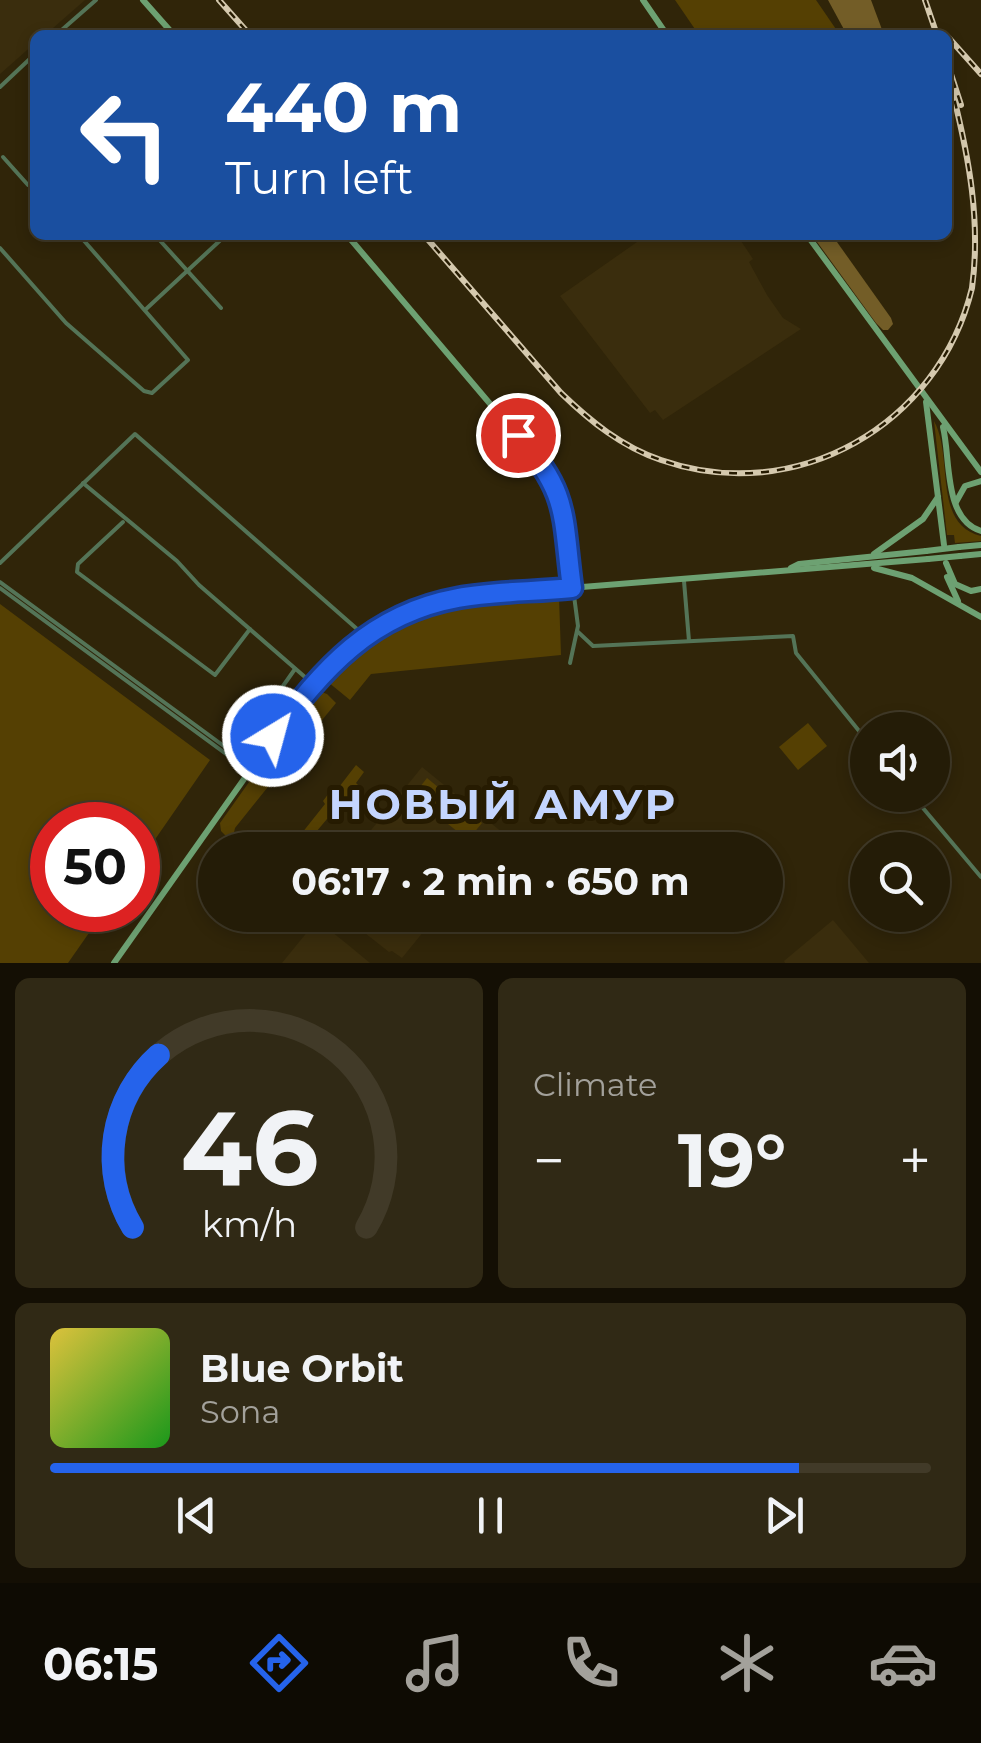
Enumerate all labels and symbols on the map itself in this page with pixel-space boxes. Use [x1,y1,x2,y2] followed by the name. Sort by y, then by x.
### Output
[476,393,561,478] pin
[221,684,325,788] position arrow
[329,778,677,830] district label: НОВЫЙ АМУР
[30,802,160,932] speed limit sign: 50

